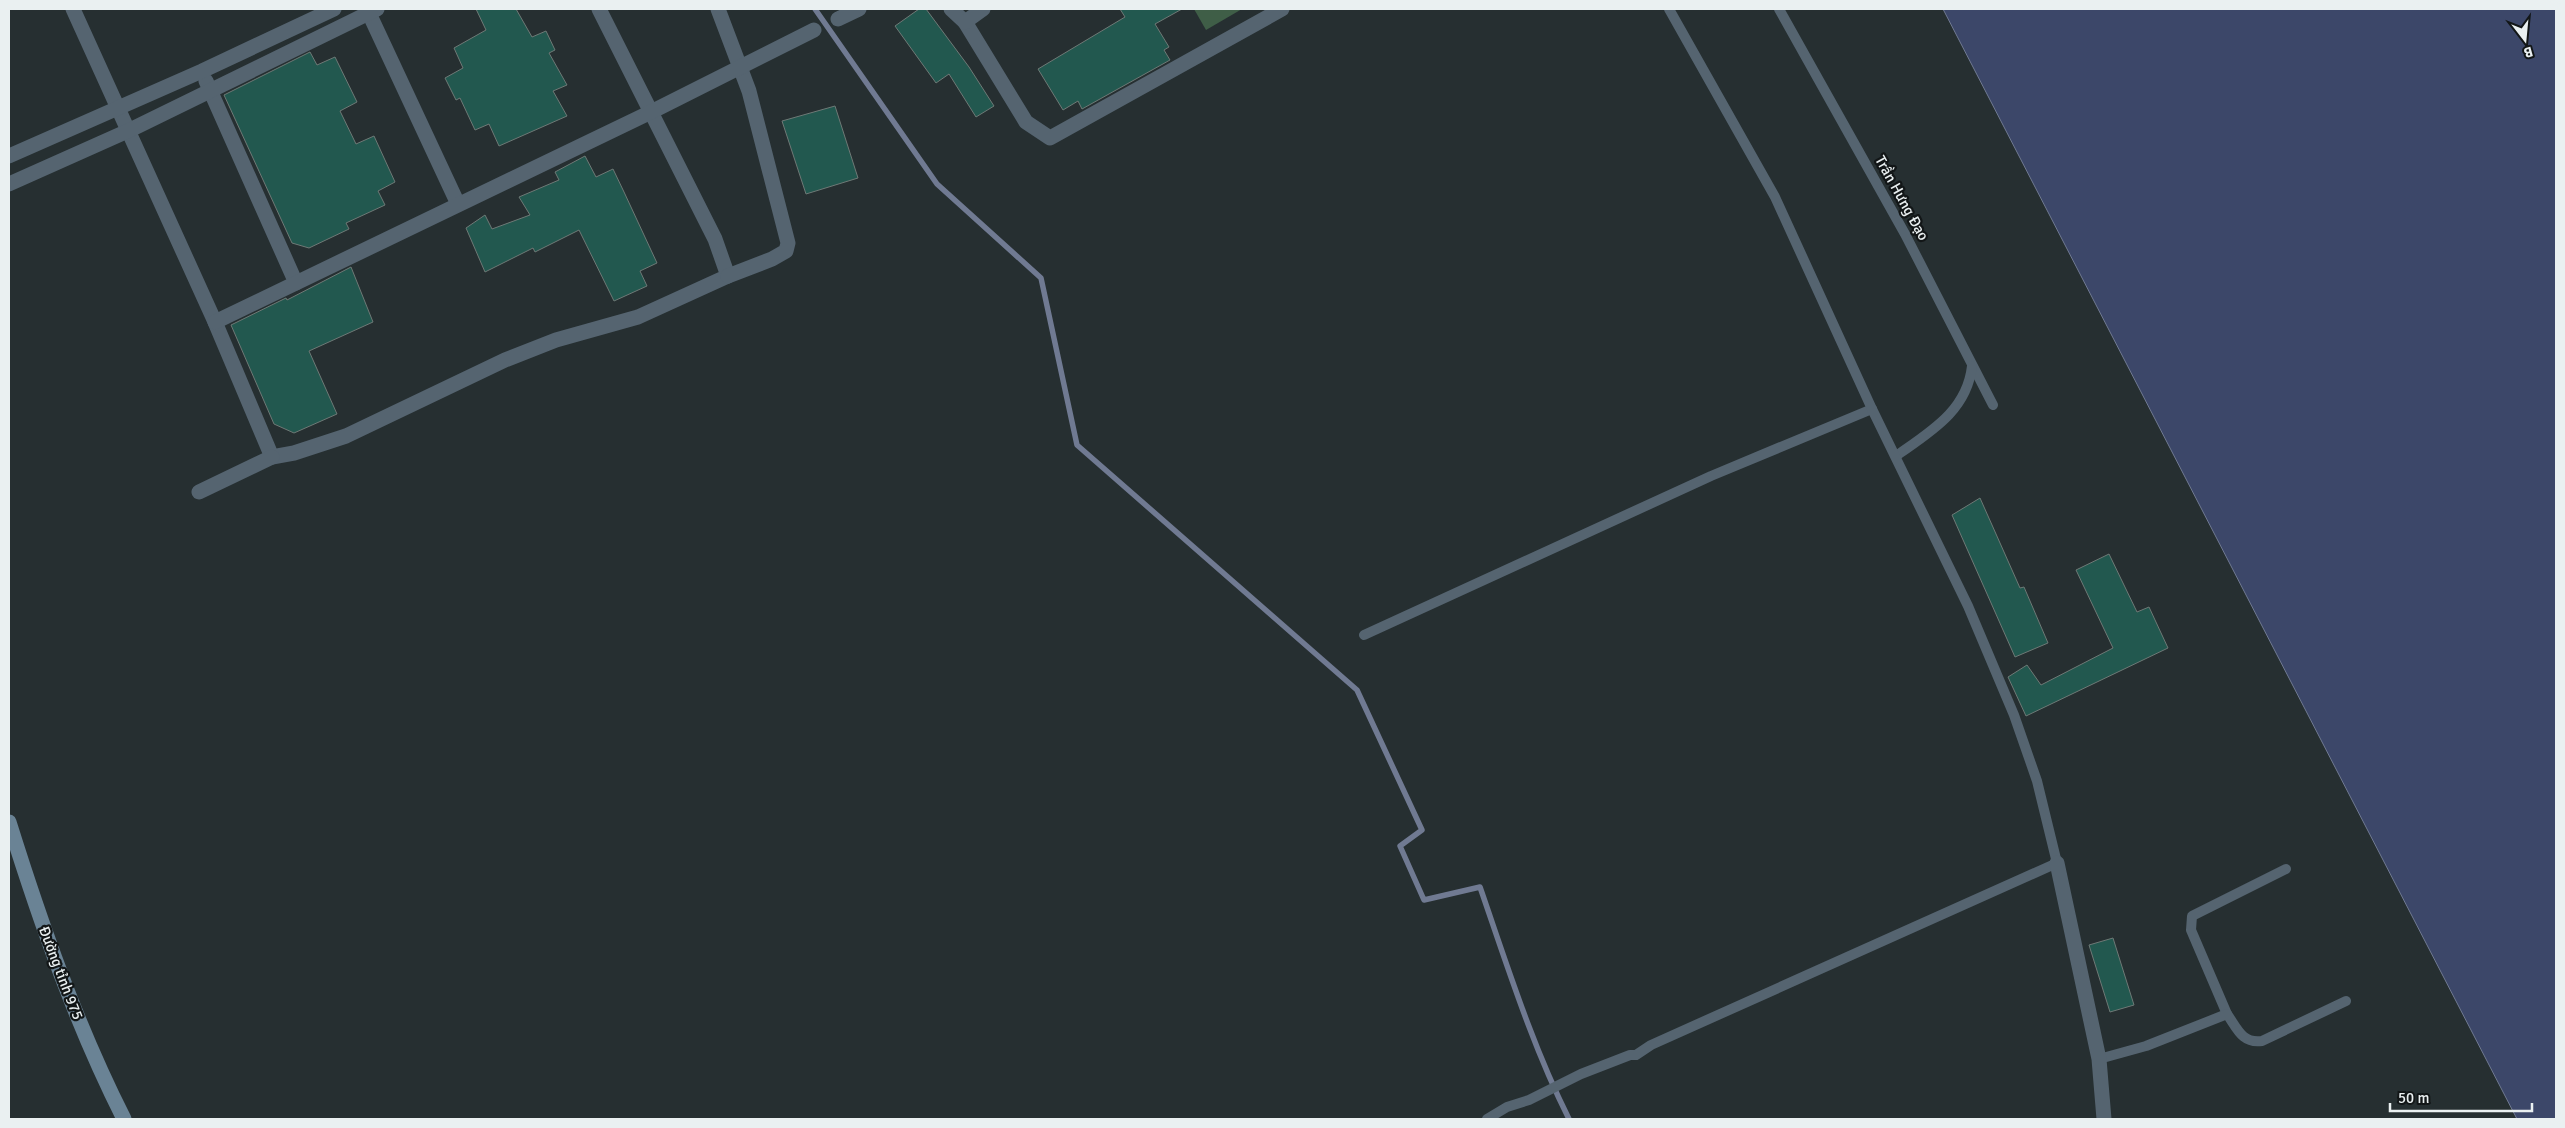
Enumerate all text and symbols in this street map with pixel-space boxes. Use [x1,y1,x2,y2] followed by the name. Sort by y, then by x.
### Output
[2500,15,2550,65] north arrow
[2522,43,2535,61] text: B
[1871,152,1933,244] street label: Trần Hưng Đạo
[35,924,87,1022] street label: Đường tỉnh 975
[2390,1080,2532,1112] scale bar
[2398,1089,2429,1107] text: 50 m

